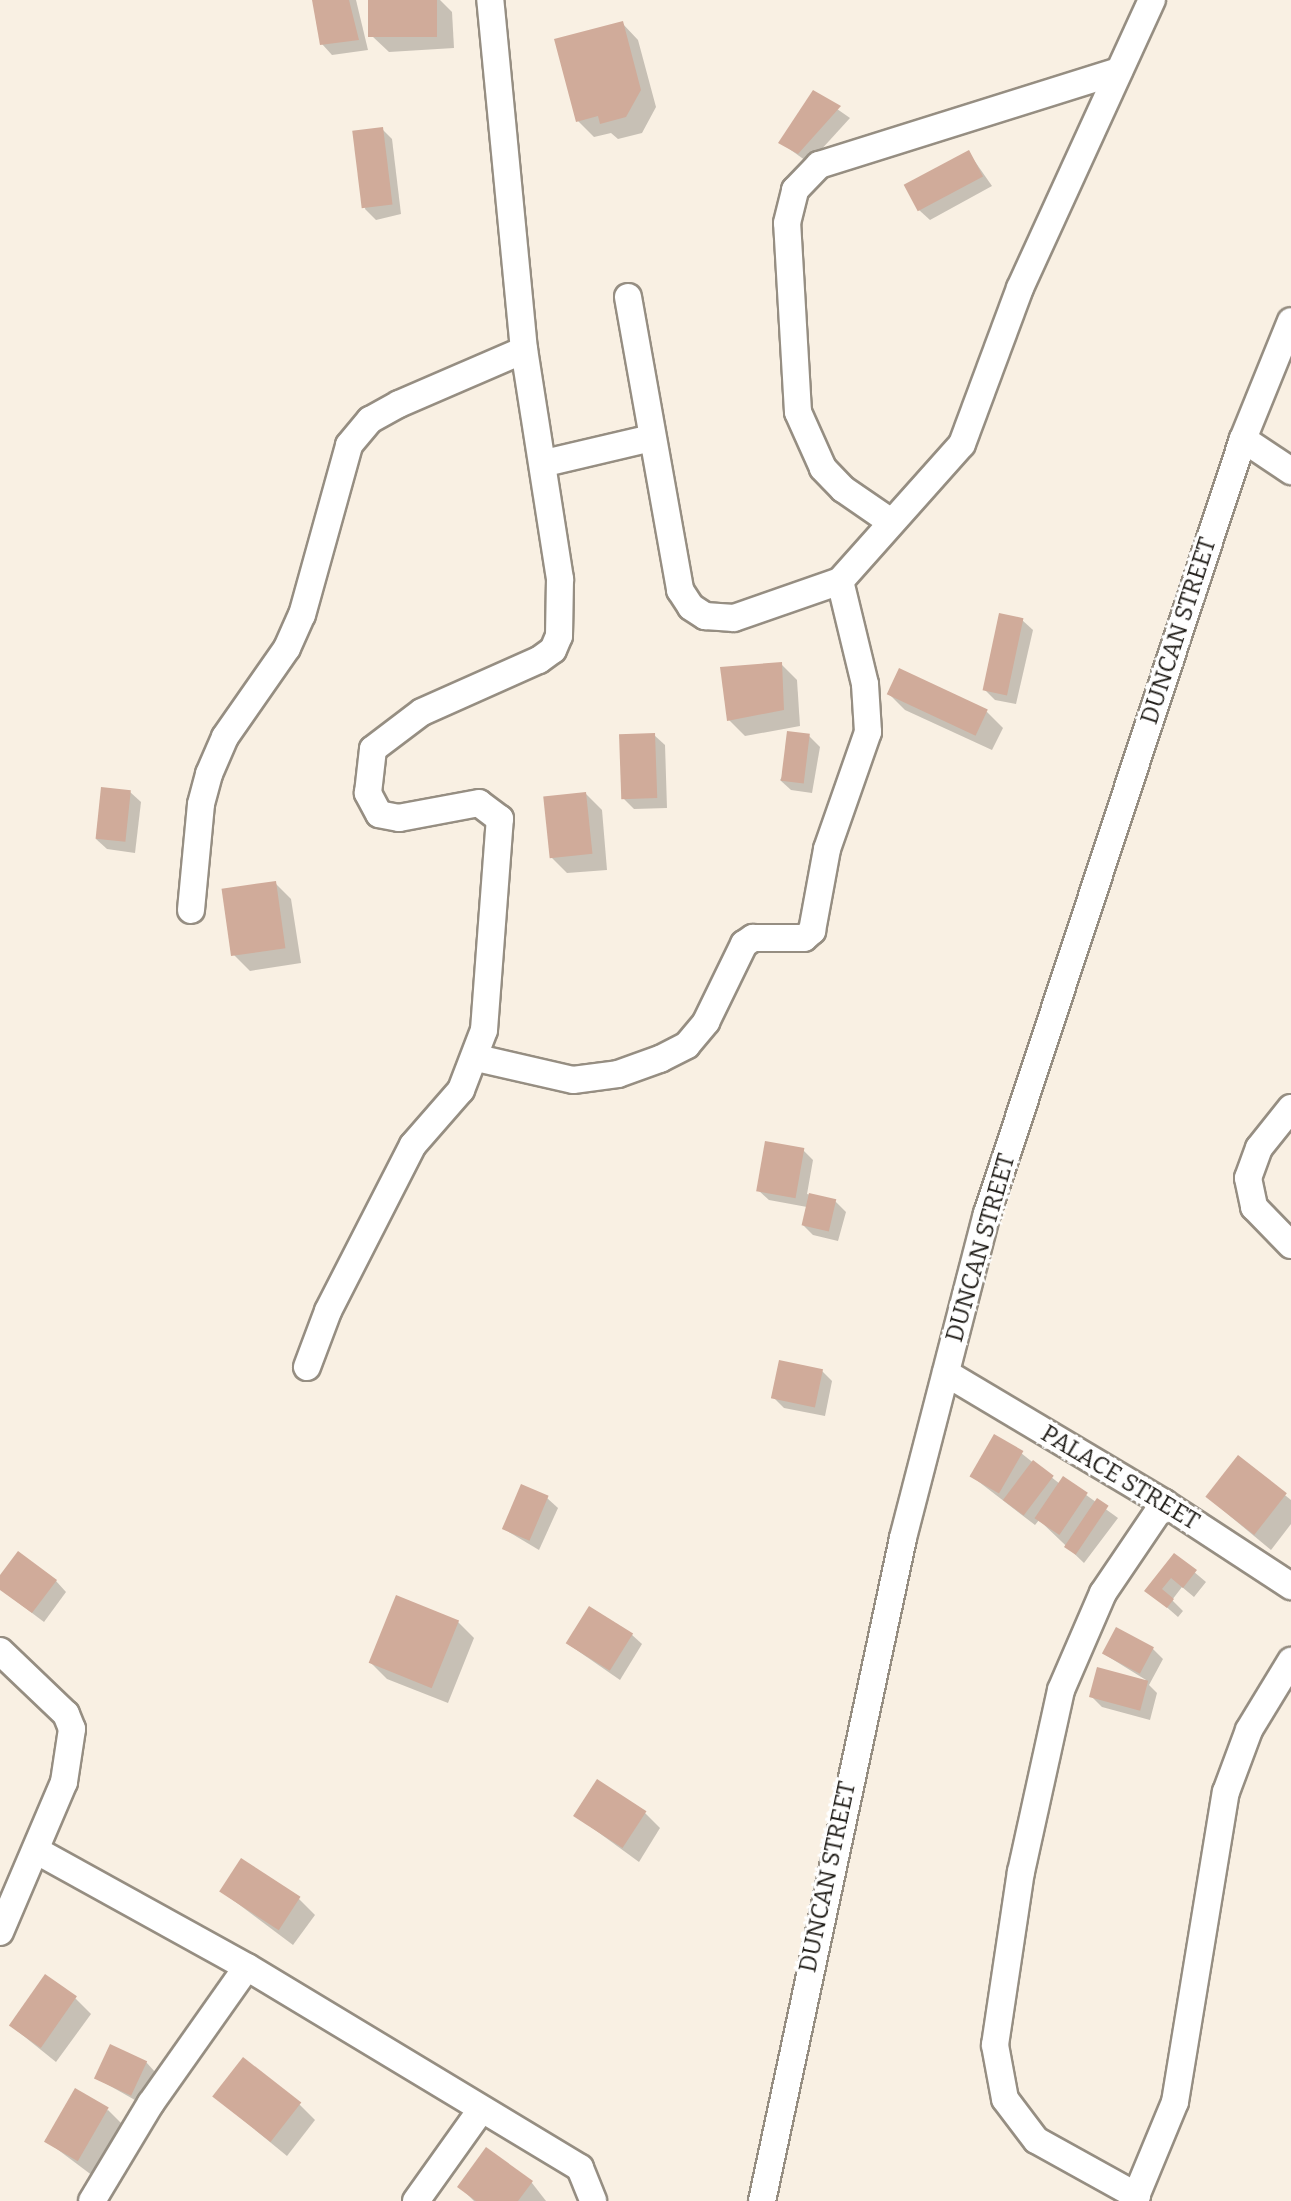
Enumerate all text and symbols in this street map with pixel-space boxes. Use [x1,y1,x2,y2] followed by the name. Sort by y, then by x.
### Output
[1135,534,1223,728] street label: DUNCAN STREET
[940,1151,1022,1345] street label: DUNCAN STREET
[1036,1419,1204,1537] street label: PALACE STREET
[794,1779,862,1975] street label: DUNCAN STREET

